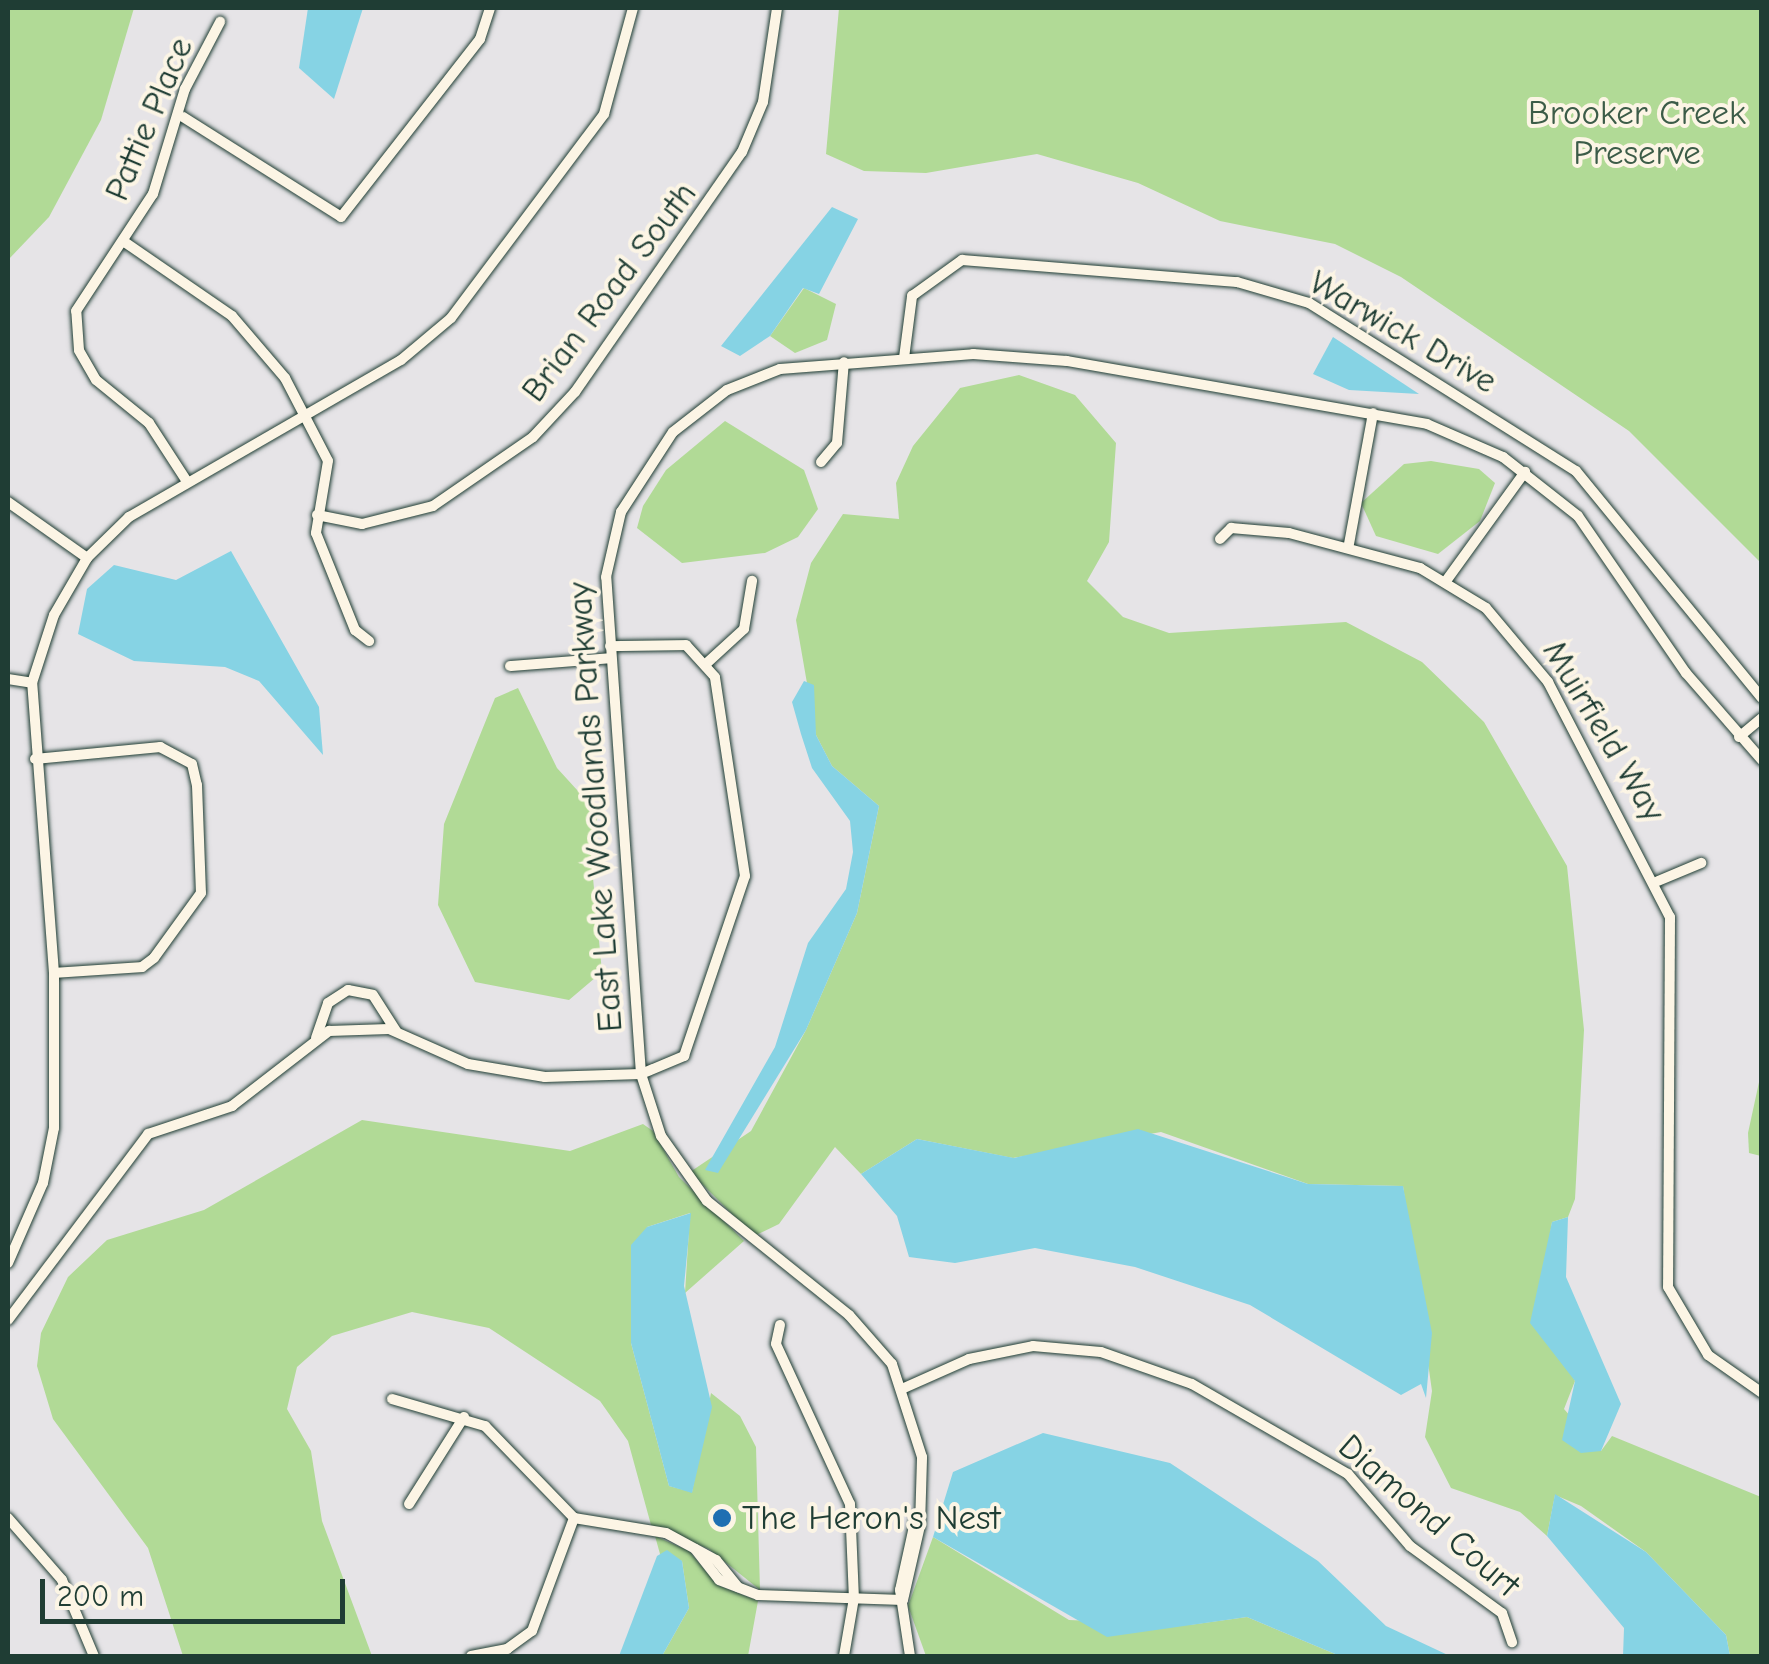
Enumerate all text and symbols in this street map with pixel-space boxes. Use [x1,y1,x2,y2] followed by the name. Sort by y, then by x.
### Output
[96,31,202,207] street label: Pattie Place
[1528,92,1746,174] park label: Brooker Creek Preserve
[513,174,705,410] street label: Brian Road South
[1302,261,1504,403] street label: Warwick Drive
[558,580,632,1034] street label: East Lake Woodlands Parkway
[1533,633,1675,829] street label: Muirfield Way
[1330,1426,1528,1606] street label: Diamond Court
[742,1497,1001,1539] place label: The Heron's Nest
[711,1507,733,1529] marker: The Heron's Nest
[45,1559,350,1621] scale bar
[57,1579,144,1614] text: 200 m

